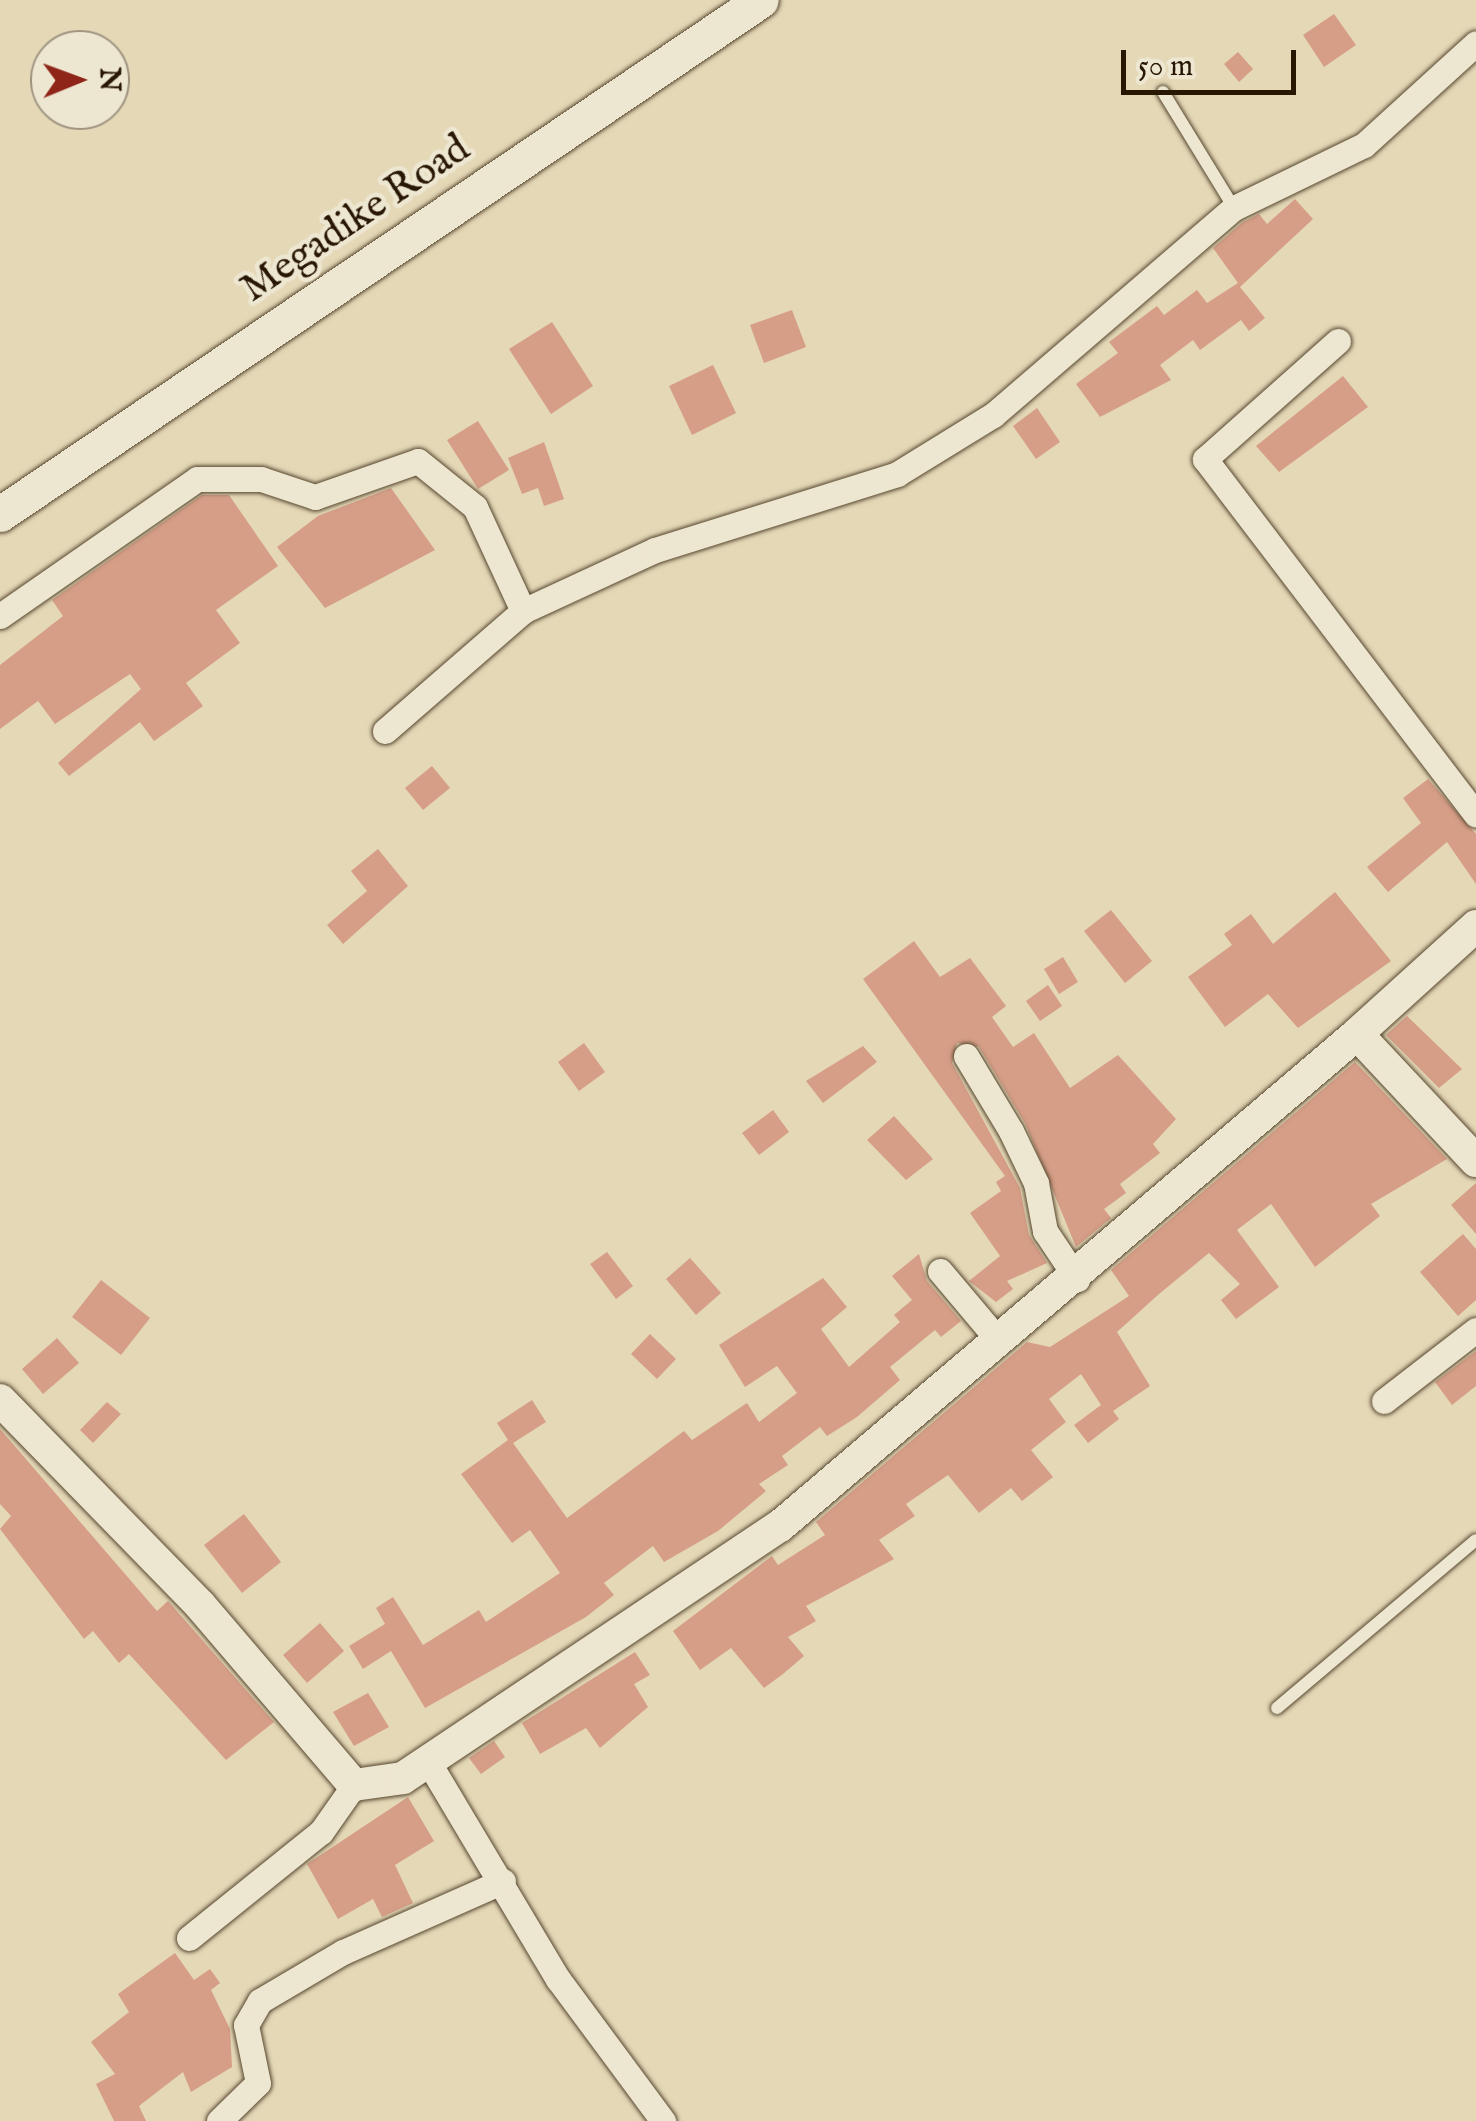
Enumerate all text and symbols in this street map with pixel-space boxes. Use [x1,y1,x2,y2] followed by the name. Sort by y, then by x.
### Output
[30,30,130,130] north arrow
[1126,30,1301,92] scale bar
[1138,48,1193,86] text: 50 m
[91,67,126,92] text: N
[233,126,479,314] street label: Megadike Road

